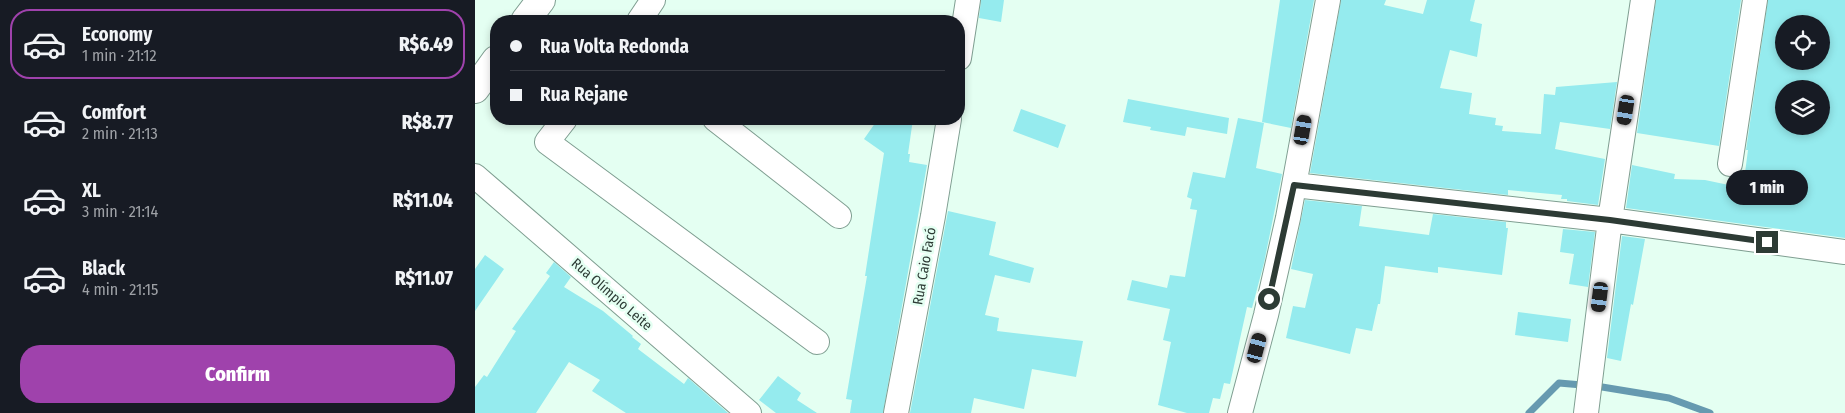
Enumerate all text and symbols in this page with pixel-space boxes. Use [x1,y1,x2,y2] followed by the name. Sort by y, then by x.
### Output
[1775,15,1830,135] map controls
[1775,15,1830,70] button: locate
[22,22,67,67] icon: car
[82,23,152,46] text: Economy
[399,33,453,56] text: R$6.49
[540,35,689,58] text: Rua Volta Redonda
[82,46,157,65] text: 1 min · 21:12
[1775,80,1830,135] button: layers
[540,83,628,106] text: Rua Rejane
[1616,94,1635,126] car
[22,100,67,145] icon: car
[82,101,146,124] text: Comfort
[402,111,453,134] text: R$8.77
[1293,114,1312,146] car
[82,124,158,143] text: 2 min · 21:13
[1726,170,1808,204] callout: 1 min
[22,178,67,223] icon: car
[1750,178,1784,197] text: 1 min
[82,179,101,202] text: XL
[393,189,453,212] text: R$11.04
[82,202,158,221] text: 3 min · 21:14
[909,226,940,306] street label: Rua Caio Facó
[1756,231,1778,253] route end
[568,255,655,334] street label: Rua Olímpio Leite
[22,256,67,301] icon: car
[82,257,125,280] text: Black
[395,267,453,290] text: R$11.07
[82,280,158,299] text: 4 min · 21:15
[1590,281,1609,313] car
[1258,288,1280,310] route start
[1245,332,1268,364] car
[20,345,455,403] button: Confirm

